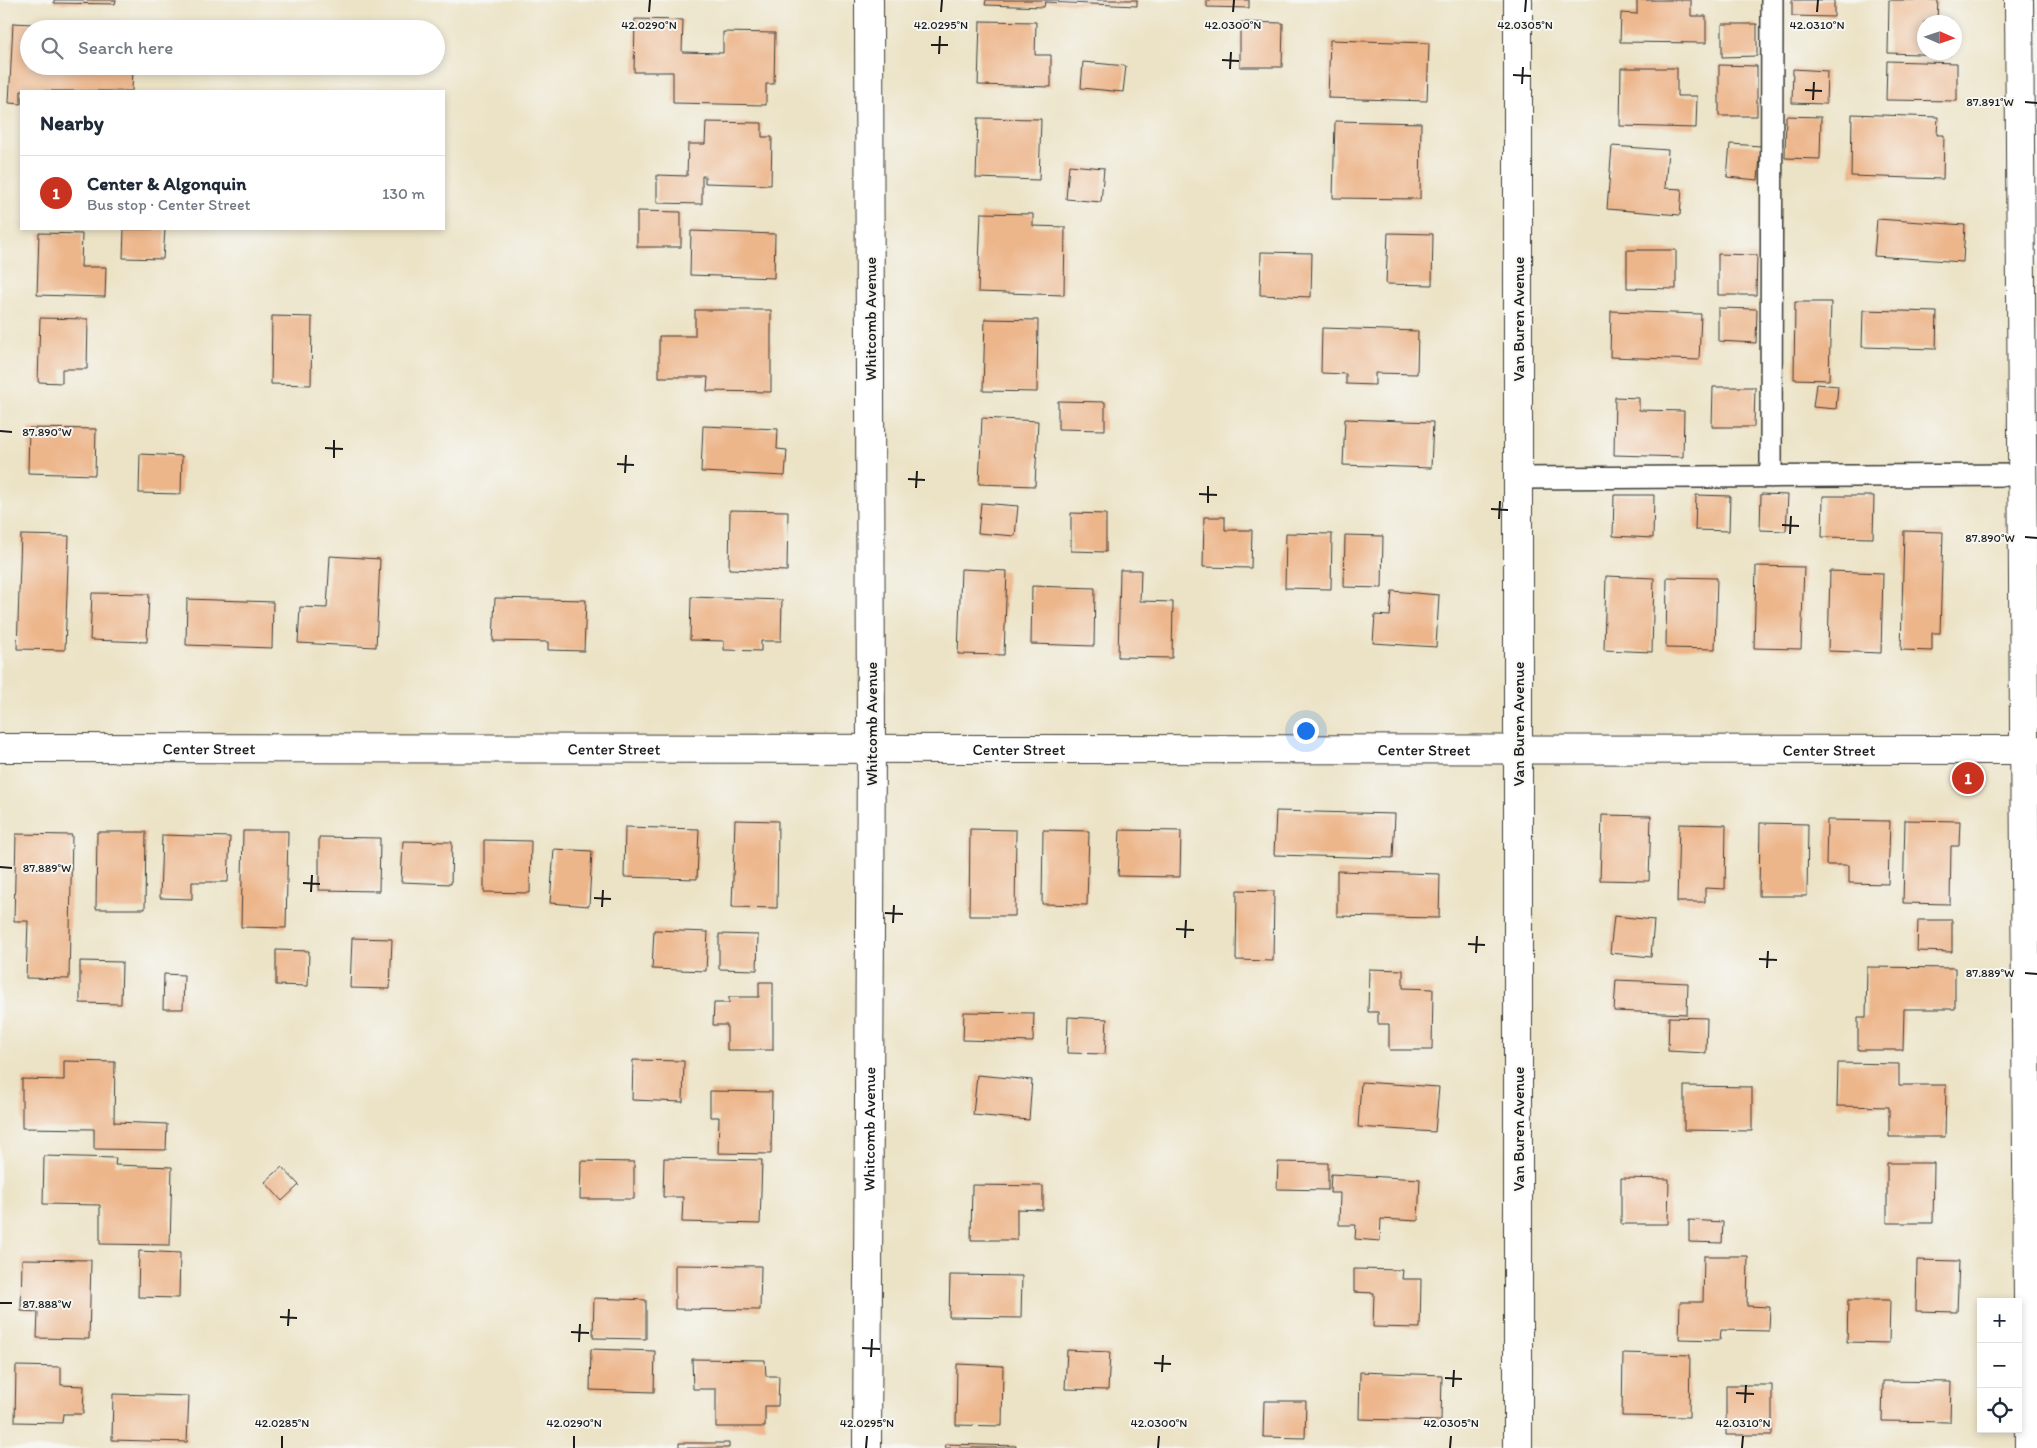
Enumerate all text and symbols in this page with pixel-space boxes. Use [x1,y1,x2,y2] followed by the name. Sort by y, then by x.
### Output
[1917,15,1962,60] north arrow
[621,18,677,32] text: 42.0290°N
[914,18,968,32] text: 42.0295°N
[1205,18,1261,32] text: 42.0300°N
[1497,18,1553,32] text: 42.0305°N
[1789,18,1845,32] text: 42.0310°N
[20,20,445,75] search box
[38,34,66,62] icon: search
[78,36,173,59] text: Search here
[1966,95,2014,109] text: 87.891°W
[40,110,104,135] text: Nearby
[87,172,246,195] text: Center & Algonquin
[52,184,60,203] text: 1
[382,184,425,203] text: 130 m
[87,195,251,214] text: Bus stop · Center Street
[1509,256,1528,382] street label: Van Buren Avenue
[861,257,880,381] street label: Whitcomb Avenue
[22,425,72,439] text: 87.890°W
[1965,531,2015,545] text: 87.890°W
[1509,661,1528,787] street label: Van Buren Avenue
[862,662,881,786] street label: Whitcomb Avenue
[1293,718,1319,744] your location
[162,739,256,758] street label: Center Street
[567,740,661,759] street label: Center Street
[972,740,1066,759] street label: Center Street
[1377,740,1471,759] street label: Center Street
[1782,741,1876,760] street label: Center Street
[1952,759,1984,797] pin: 1
[23,861,71,875] text: 87.889°W
[1966,966,2014,980] text: 87.889°W
[1509,1066,1528,1192] street label: Van Buren Avenue
[859,1067,879,1191] street label: Whitcomb Avenue
[22,1297,72,1311] text: 87.888°W
[1977,1298,2022,1433] map controls
[1977,1298,2022,1343] button: +
[1977,1343,2022,1388] button: −
[1977,1388,2022,1433] button: locate
[255,1416,309,1430] text: 42.0285°N
[546,1416,602,1430] text: 42.0290°N
[840,1416,894,1430] text: 42.0295°N
[1131,1416,1187,1430] text: 42.0300°N
[1423,1416,1479,1430] text: 42.0305°N
[1715,1416,1771,1430] text: 42.0310°N

